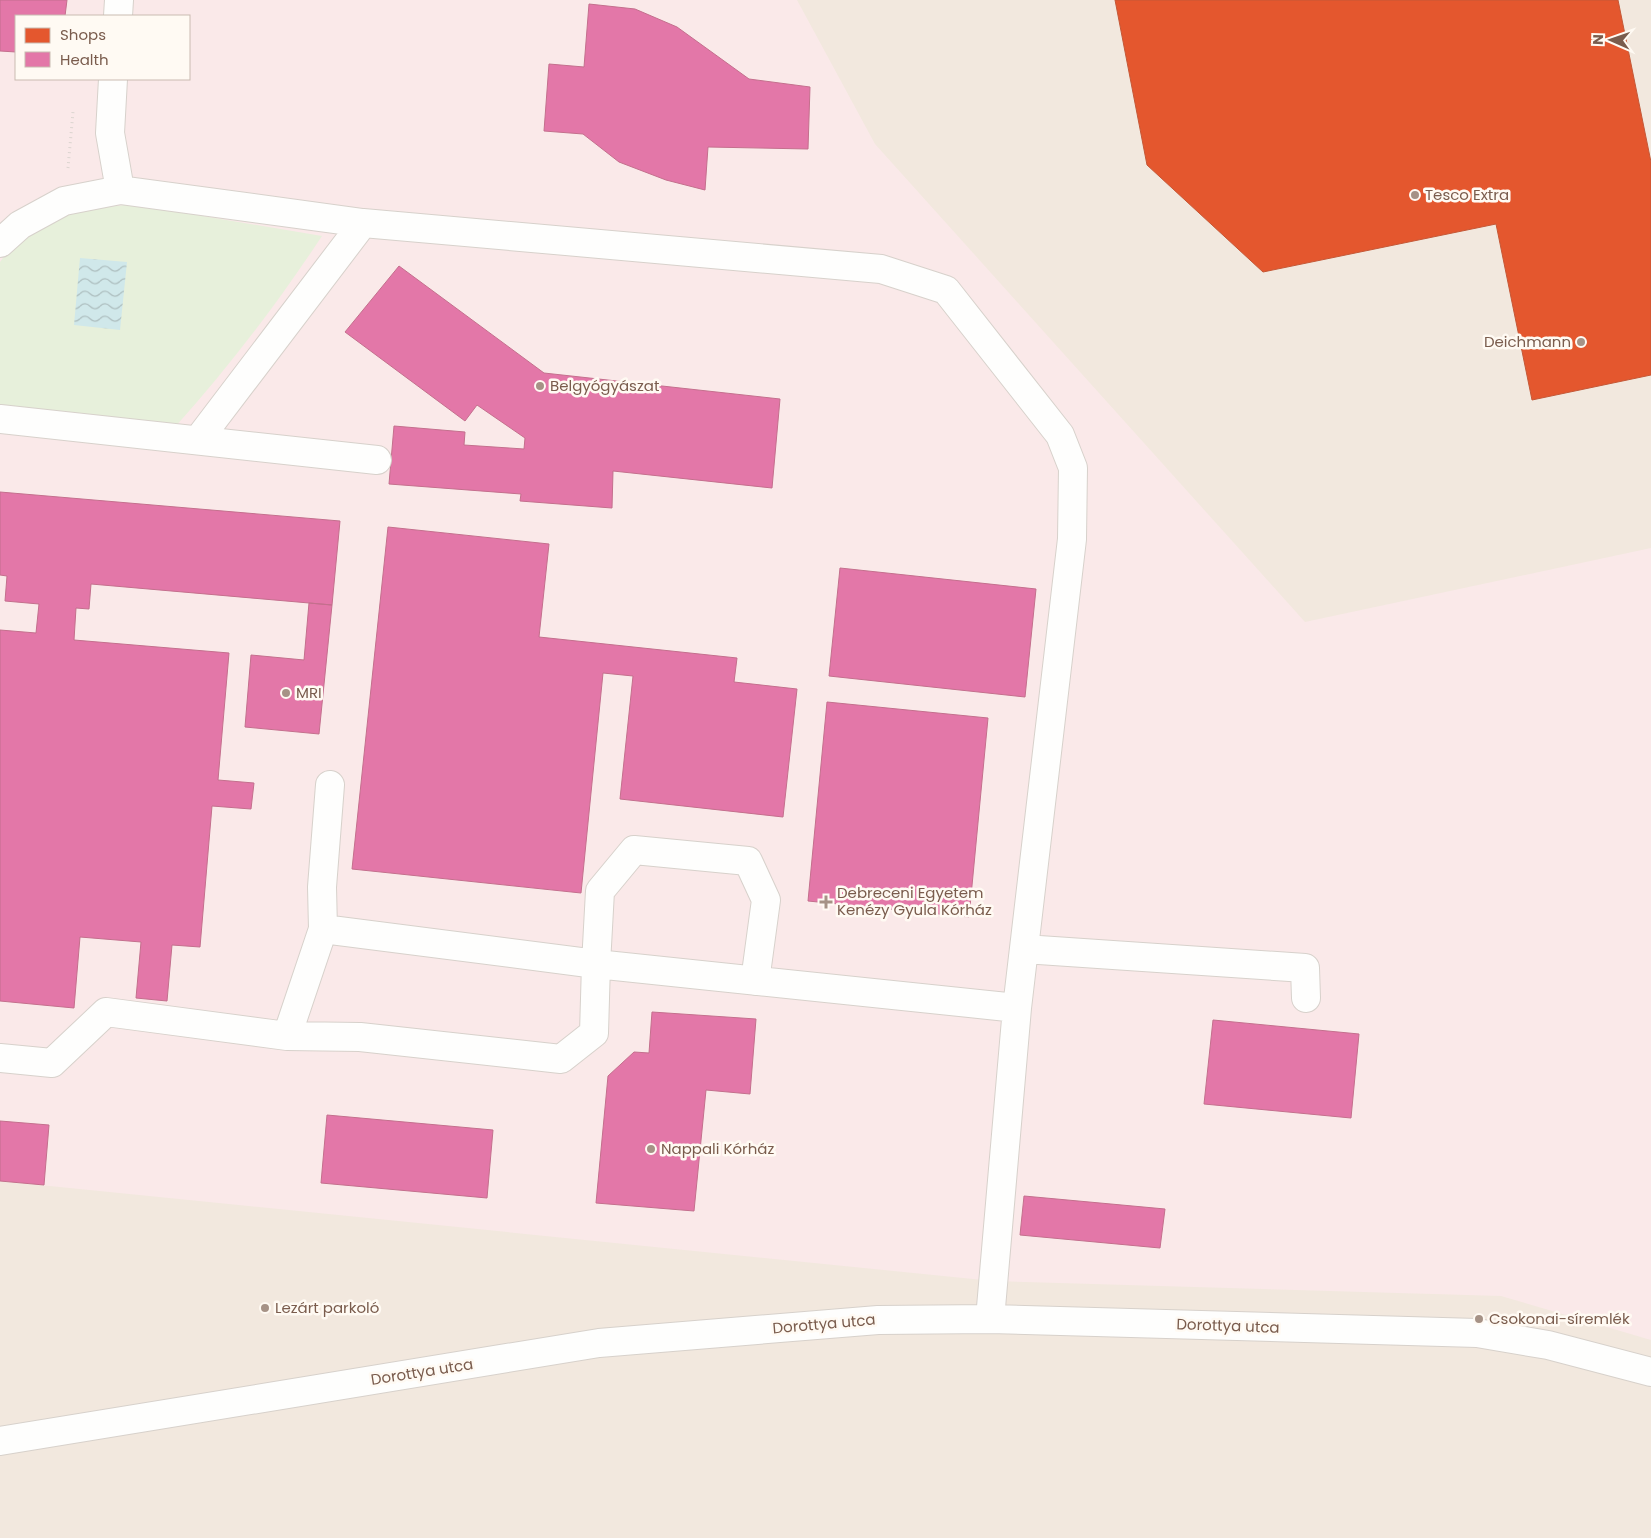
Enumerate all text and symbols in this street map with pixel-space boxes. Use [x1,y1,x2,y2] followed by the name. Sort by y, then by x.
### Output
[15,15,190,80] legend
[1586,15,1636,65] north arrow
[60,24,106,45] text: Shops
[1588,34,1608,45] text: N
[60,49,109,70] text: Health
[1425,184,1509,205] place label: Tesco Extra
[1409,189,1421,201] marker: Tesco Extra
[1484,331,1571,352] place label: Deichmann
[1575,336,1587,348] marker: Deichmann
[550,375,659,396] place label: Belgyógyászat
[534,380,546,392] marker: Belgyógyászat
[296,682,322,703] place label: MRI
[280,687,292,699] marker: MRI
[837,882,992,920] place label: Debreceni Egyetem Kenézy Gyula Kórház
[819,895,833,909] marker: Debreceni Egyetem Kenézy Gyula Kórház
[661,1138,774,1159] place label: Nappali Kórház
[645,1143,657,1155] marker: Nappali Kórház
[275,1297,379,1318] place label: Lezárt parkoló
[259,1302,271,1314] marker: Lezárt parkoló
[1489,1308,1630,1329] place label: Csokonai-síremlék
[772,1309,876,1338] street label: Dorottya utca
[1176,1313,1280,1338] street label: Dorottya utca
[1473,1313,1485,1325] marker: Csokonai-síremlék
[369,1353,475,1390] street label: Dorottya utca

